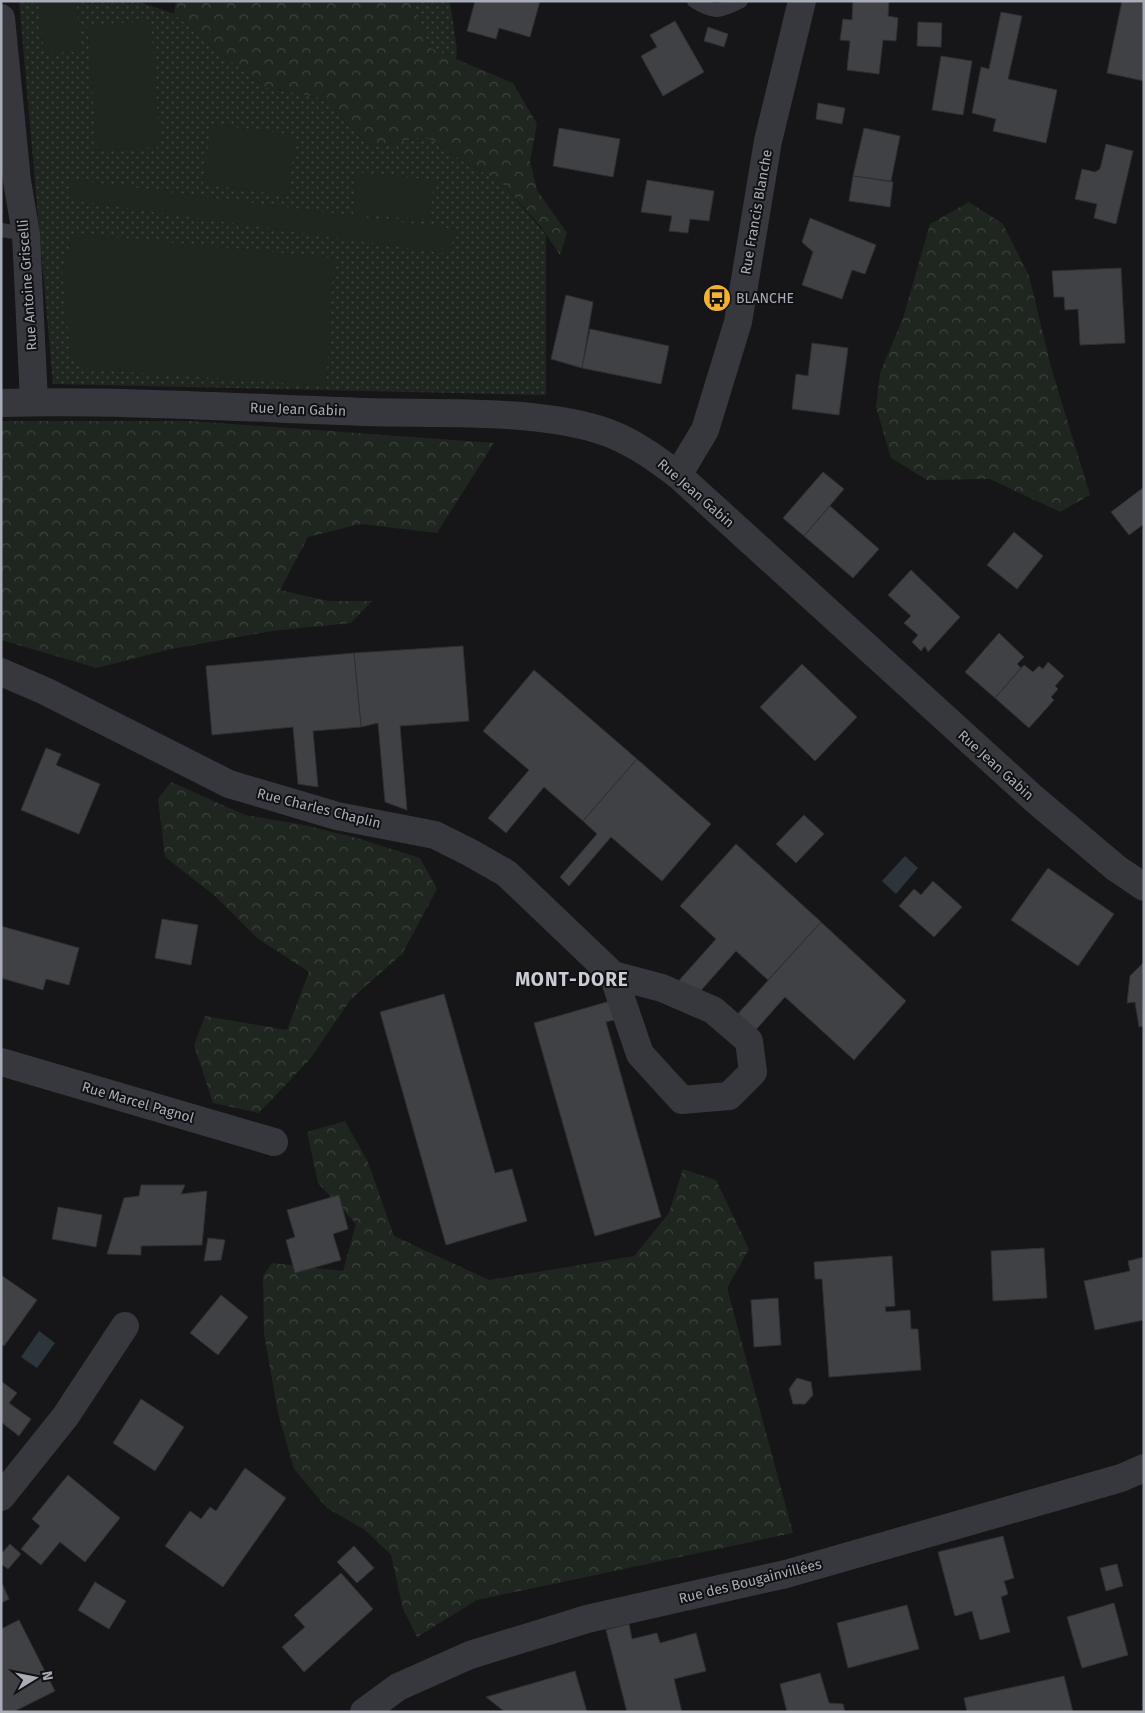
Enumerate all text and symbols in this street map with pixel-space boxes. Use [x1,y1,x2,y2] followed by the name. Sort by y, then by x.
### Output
[737,148,776,276] street label: Rue Francis Blanche
[14,219,41,351] street label: Rue Antoine Griscelli
[702,283,732,313] bus stop icon: BLANCHE
[736,290,794,307] place label: BLANCHE
[250,399,346,420] street label: Rue Jean Gabin
[654,455,738,531] street label: Rue Jean Gabin
[954,727,1037,804] street label: Rue Jean Gabin
[255,785,382,832] street label: Rue Charles Chaplin
[515,968,629,991] district label: MONT-DORE
[80,1078,196,1127] street label: Rue Marcel Pagnol
[677,1555,824,1607] street label: Rue des Bougainvillées
[10,1653,60,1703] north arrow
[38,1670,56,1682] text: N

